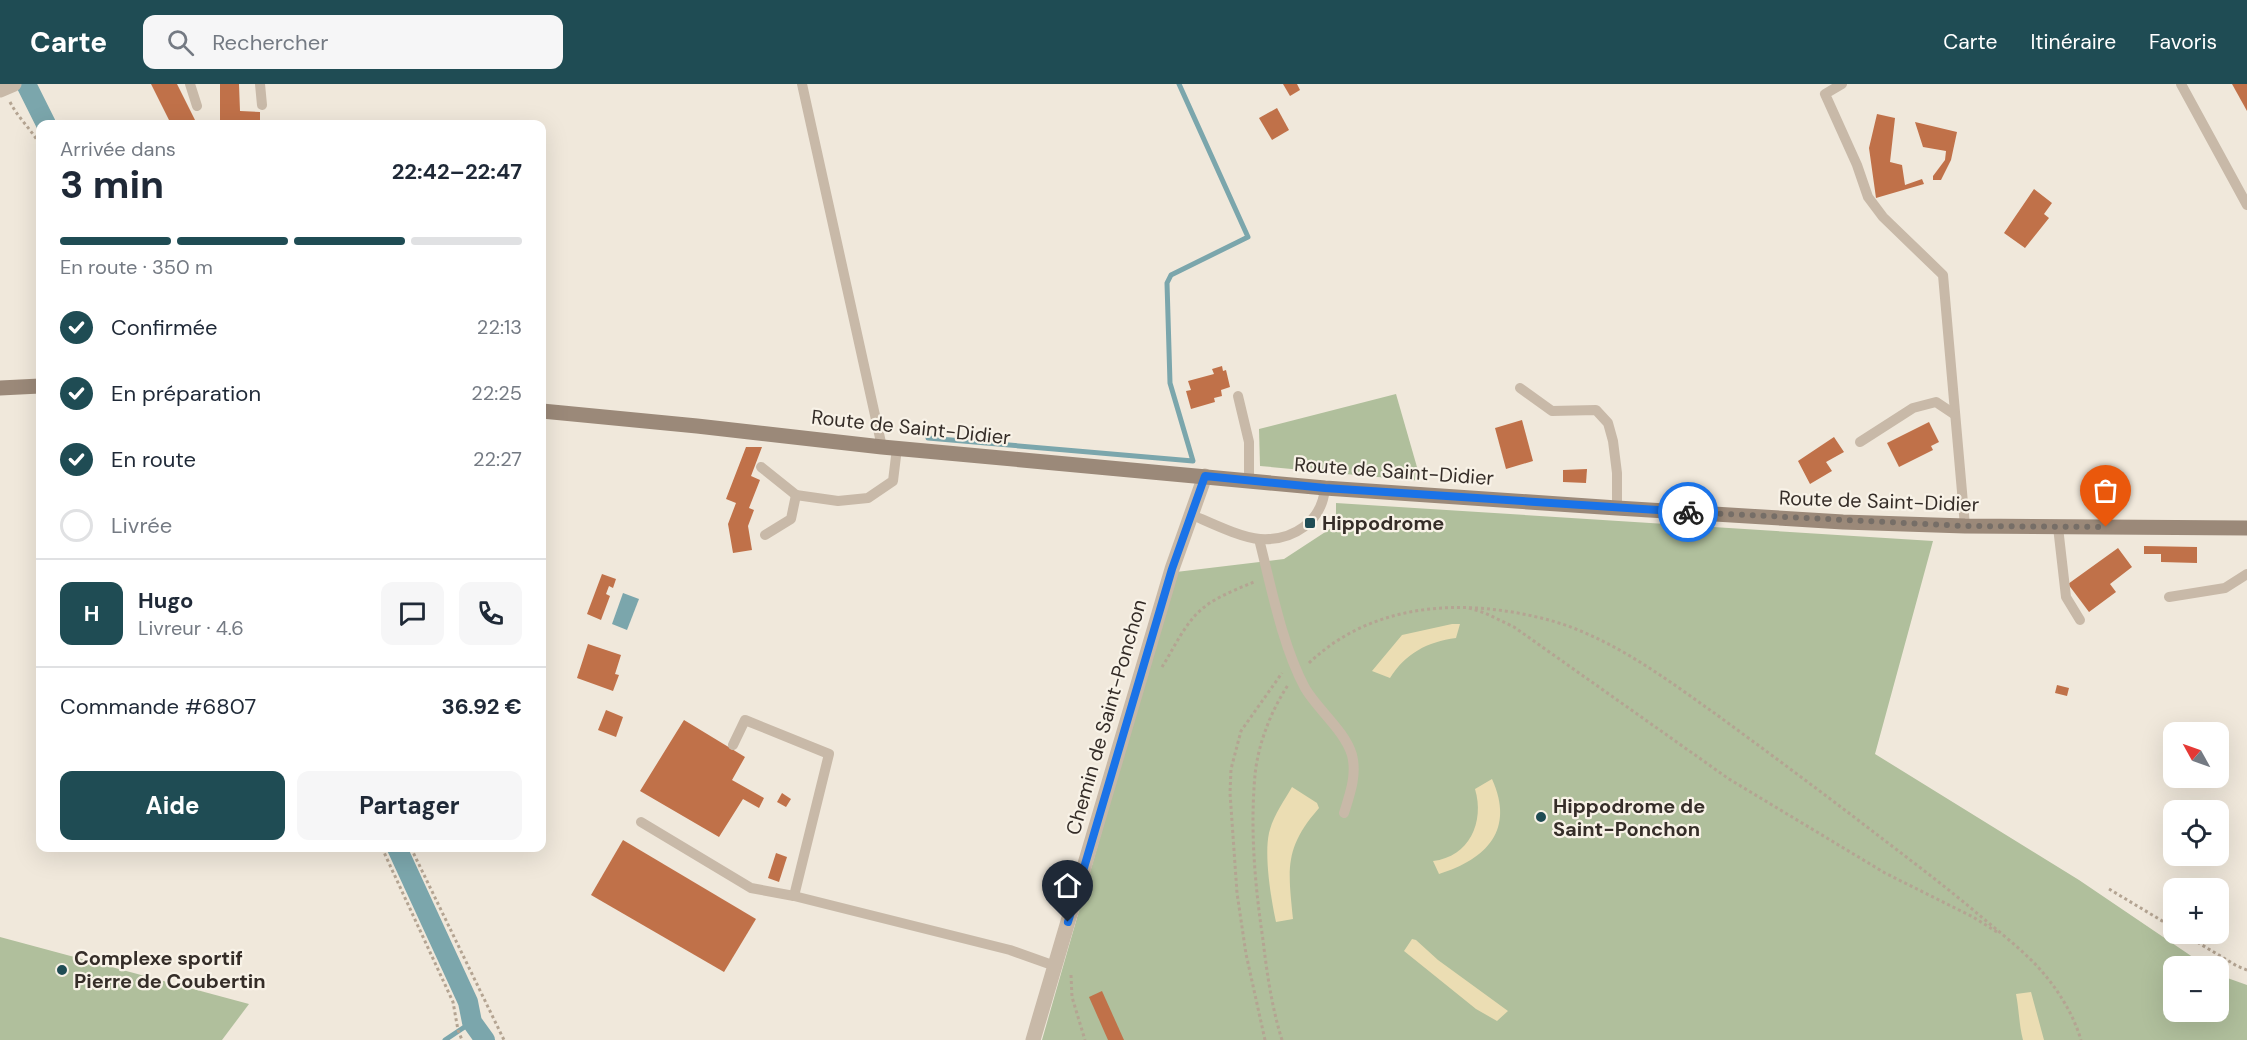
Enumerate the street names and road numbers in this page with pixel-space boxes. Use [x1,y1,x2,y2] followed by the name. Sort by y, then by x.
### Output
[810,404,1012,450] street label: Route de Saint-Didier
[1293,451,1495,491] street label: Route de Saint-Didier
[1779,485,1979,517] street label: Route de Saint-Didier
[1060,596,1152,838] street label: Chemin de Saint-Ponchon

